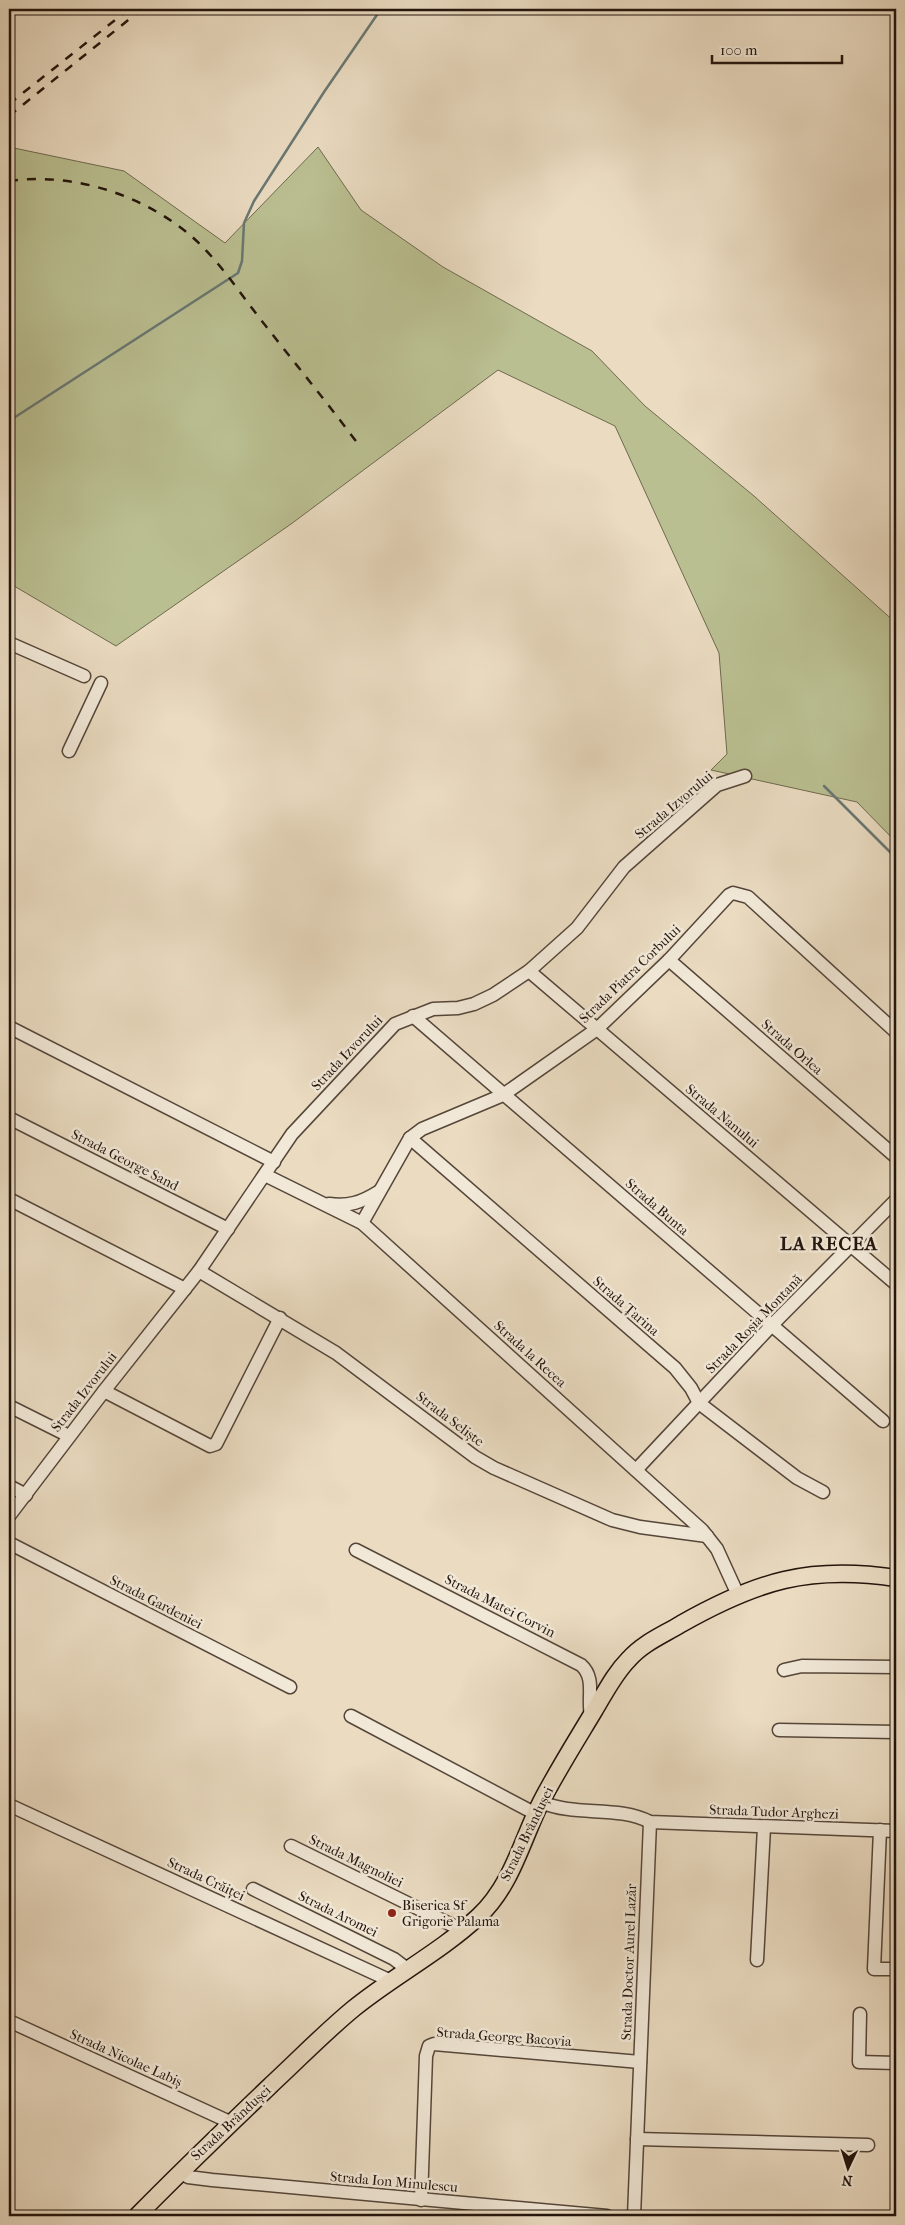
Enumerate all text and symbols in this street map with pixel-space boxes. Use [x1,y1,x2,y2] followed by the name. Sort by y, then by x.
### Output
[712,32,842,64] scale bar
[720,41,758,59] text: 100 m
[631,767,717,843] street label: Strada Izvorului
[576,921,684,1027] street label: Strada Piatra Corbului
[308,1012,386,1094] street label: Strada Izvorului
[758,1016,827,1079] street label: Strada Orlea
[682,1080,762,1152] street label: Strada Nanului
[68,1126,182,1195] street label: Strada George Sand
[622,1175,693,1239] street label: Strada Bunta
[780,1233,878,1255] district label: LA RECEA
[702,1270,806,1377] street label: Strada Roșia Montană
[589,1273,663,1340] street label: Strada Țarina
[490,1317,570,1391] street label: Strada la Recea
[47,1349,121,1435] street label: Strada Izvorului
[413,1388,487,1450] street label: Strada Seliște
[107,1571,205,1633] street label: Strada Gardeniei
[442,1571,558,1641] street label: Strada Matei Corvin
[497,1784,557,1884] street label: Strada Brândușei
[709,1801,839,1823] street label: Strada Tudor Arghezi
[306,1831,406,1891] street label: Strada Magnoliei
[164,1854,248,1904] street label: Strada Crăiței
[618,1883,640,2041] street label: Strada Doctor Aurel Lazăr
[295,1887,381,1941] street label: Strada Aromei
[402,1897,500,1930] place label: Biserica Sf Grigorie Palama
[386,1907,398,1919] marker: Biserica Sf Grigorie Palama
[436,2024,573,2050] street label: Strada George Bacovia
[67,2026,185,2090] street label: Strada Nicolae Labiș
[188,2082,274,2164] street label: Strada Brândușei
[822,2142,872,2192] north arrow
[330,2168,459,2196] street label: Strada Ion Minulescu
[841,2172,853,2189] text: N

